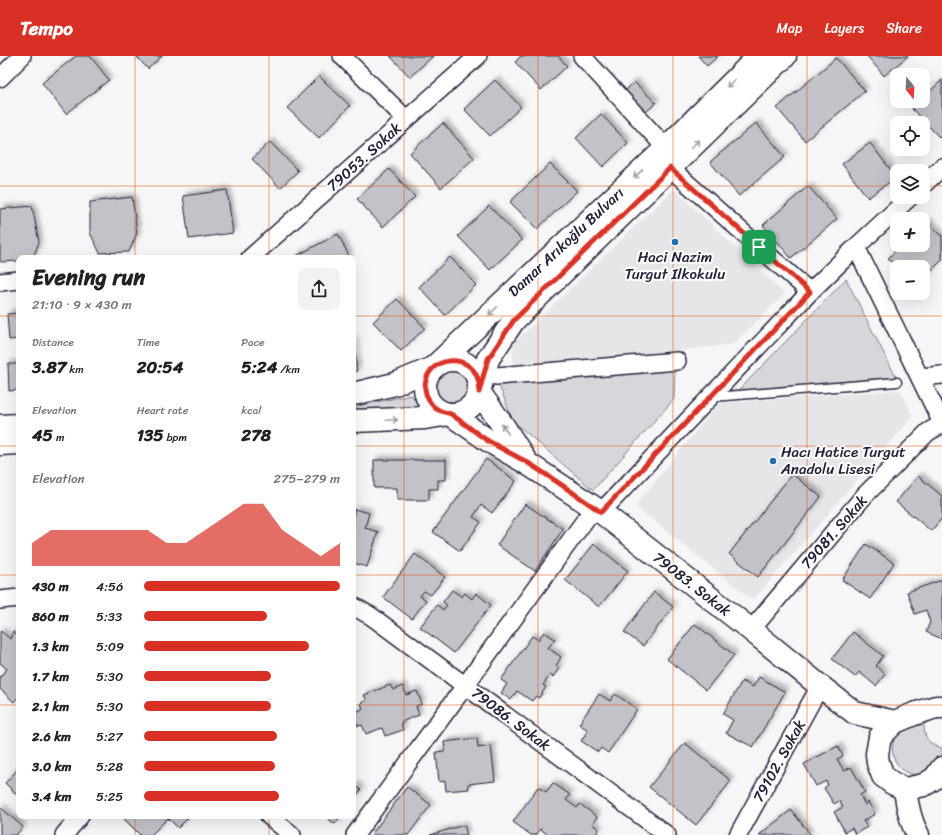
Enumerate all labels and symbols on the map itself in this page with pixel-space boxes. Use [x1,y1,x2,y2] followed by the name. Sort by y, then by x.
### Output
[890,68,930,108] north arrow
[726,79,736,88] one-way arrow
[321,116,407,198] street label: 79053. Sokak
[690,139,700,149] one-way arrow
[633,169,643,179] one-way arrow
[502,181,630,303] street label: Damar Arıkoğlu Bulvarı
[742,230,776,264] pin
[670,237,680,247] marker: Haci Nazim Turgut Ilkokulu
[625,244,725,287] place label: Haci Nazim Turgut Ilkokulu
[488,306,498,315] one-way arrow
[385,416,398,423] one-way arrow
[500,423,508,435] one-way arrow
[780,439,906,482] place label: Hacı Hatice Turgut Anadolu Lisesi
[768,456,778,466] marker: Hacı Hatice Turgut Anadolu Lisesi
[794,489,874,575] street label: 79081. Sokak
[647,545,737,623] street label: 79083. Sokak
[466,680,556,758] street label: 79086. Sokak
[746,715,813,807] street label: 79102. Sokak

